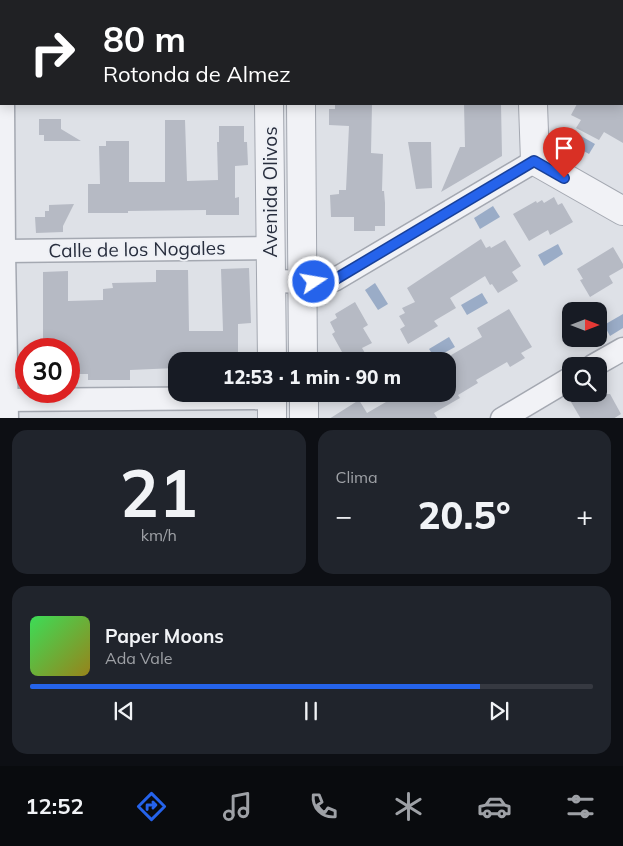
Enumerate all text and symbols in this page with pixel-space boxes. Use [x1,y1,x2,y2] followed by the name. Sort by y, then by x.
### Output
[103,17,186,61] text: 80 m
[20,20,85,85] icon: right
[103,60,291,88] text: Rotonda de Almez
[258,126,282,258] street label: Avenida Olivos
[543,127,585,178] pin
[550,134,578,162] icon: arrive
[48,235,226,263] street label: Calle de los Nogales
[287,255,339,307] position arrow
[562,302,608,348] north arrow
[562,302,607,402] map controls
[15,338,80,403] speed limit sign: 30
[562,357,607,402] button: search
[223,365,401,389] text: 12:53 · 1 min · 90 m
[120,452,198,533] text: 21
[336,467,378,487] text: Clima
[418,491,511,539] text: 20.5°
[336,498,352,533] text: −
[576,498,593,533] text: +
[141,525,177,545] text: km/h
[105,624,224,648] text: Paper Moons
[105,648,172,668] text: Ada Vale
[110,697,138,725] icon: previous
[297,697,325,725] icon: pause
[485,697,513,725] icon: next
[134,789,169,824] icon: directions
[220,789,255,824] icon: music
[306,789,341,824] icon: phone
[391,789,426,824] icon: climate
[477,789,512,824] icon: car
[563,789,598,824] icon: filters
[25,792,84,820] text: 12:52

